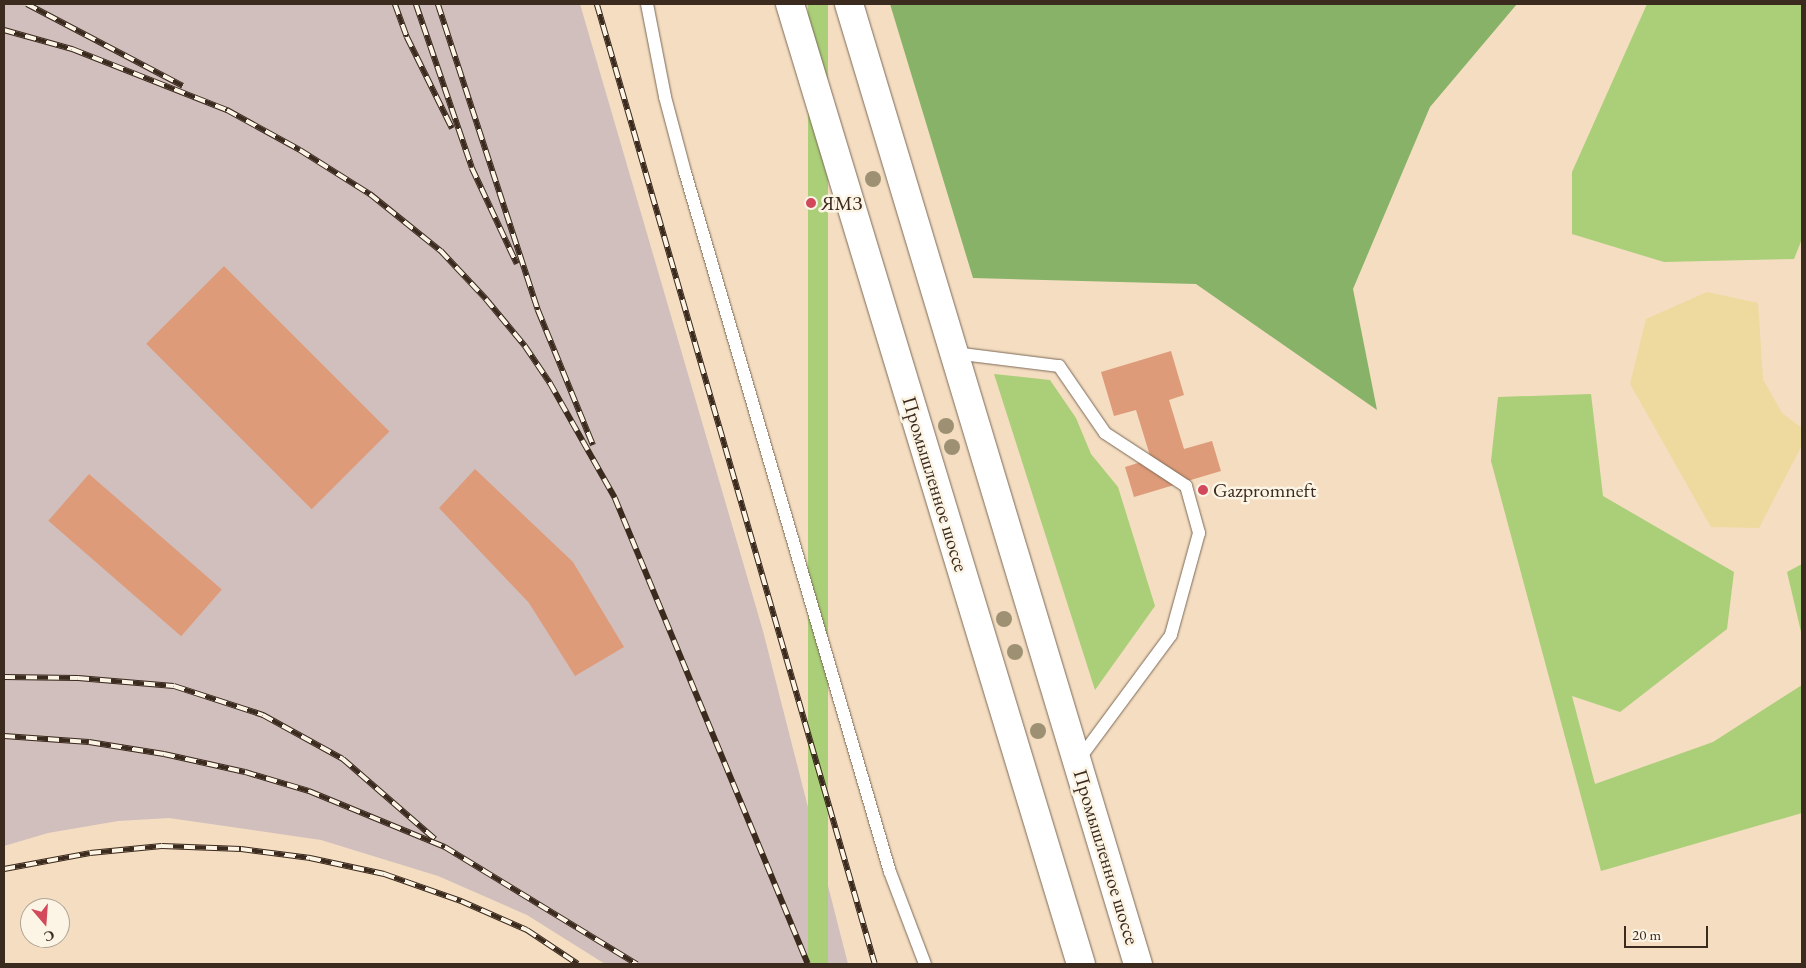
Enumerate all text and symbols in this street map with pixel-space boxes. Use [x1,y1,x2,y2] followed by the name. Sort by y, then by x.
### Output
[821,191,863,215] place label: ЯМЗ
[805,197,817,209] marker: ЯМЗ
[897,393,973,575] street label: Промышленное шоссе
[1213,478,1316,502] place label: Gazpromneft
[1197,484,1209,496] marker: Gazpromneft
[1068,766,1144,948] street label: Промышленное шоссе
[20,898,70,948] north arrow
[1626,916,1710,948] scale bar
[1632,925,1661,944] text: 20 m
[42,926,57,946] text: С

